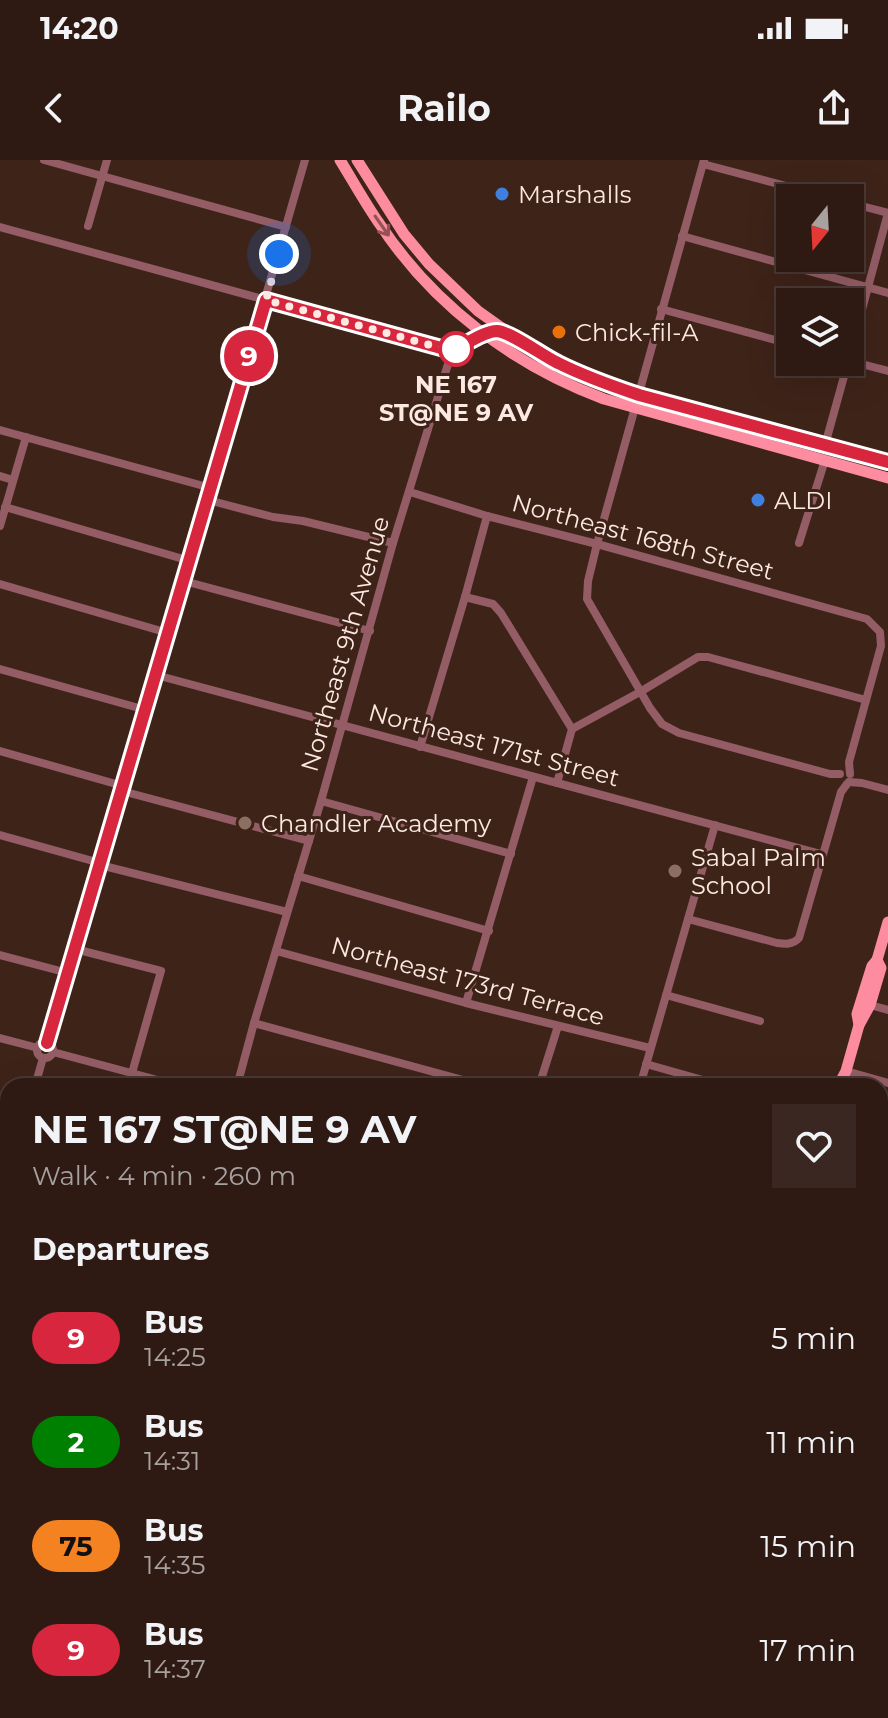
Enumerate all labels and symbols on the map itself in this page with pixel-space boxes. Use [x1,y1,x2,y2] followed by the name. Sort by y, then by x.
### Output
[518,180,631,209] place label: Marshalls
[776,184,864,272] north arrow
[493,185,511,203] marker: Marshalls
[374,215,390,237] one-way arrow
[259,234,299,274] your location
[575,318,699,347] place label: Chick-fil-A
[550,323,568,341] marker: Chick-fil-A
[223,330,275,382] line badge: 9
[439,332,473,366] marker: NE 167 ST@NE 9 AV
[379,370,534,427] place label: NE 167 ST@NE 9 AV
[774,486,832,515] place label: ALDI
[509,488,777,586] street label: Northeast 168th Street
[749,491,767,509] marker: ALDI
[295,513,395,775] street label: Northeast 9th Avenue
[365,698,623,793] street label: Northeast 171st Street
[261,809,491,838] place label: Chandler Academy
[236,814,254,832] marker: Chandler Academy
[691,843,826,900] place label: Sabal Palm School
[666,862,684,880] marker: Sabal Palm School
[328,931,608,1031] street label: Northeast 173rd Terrace

